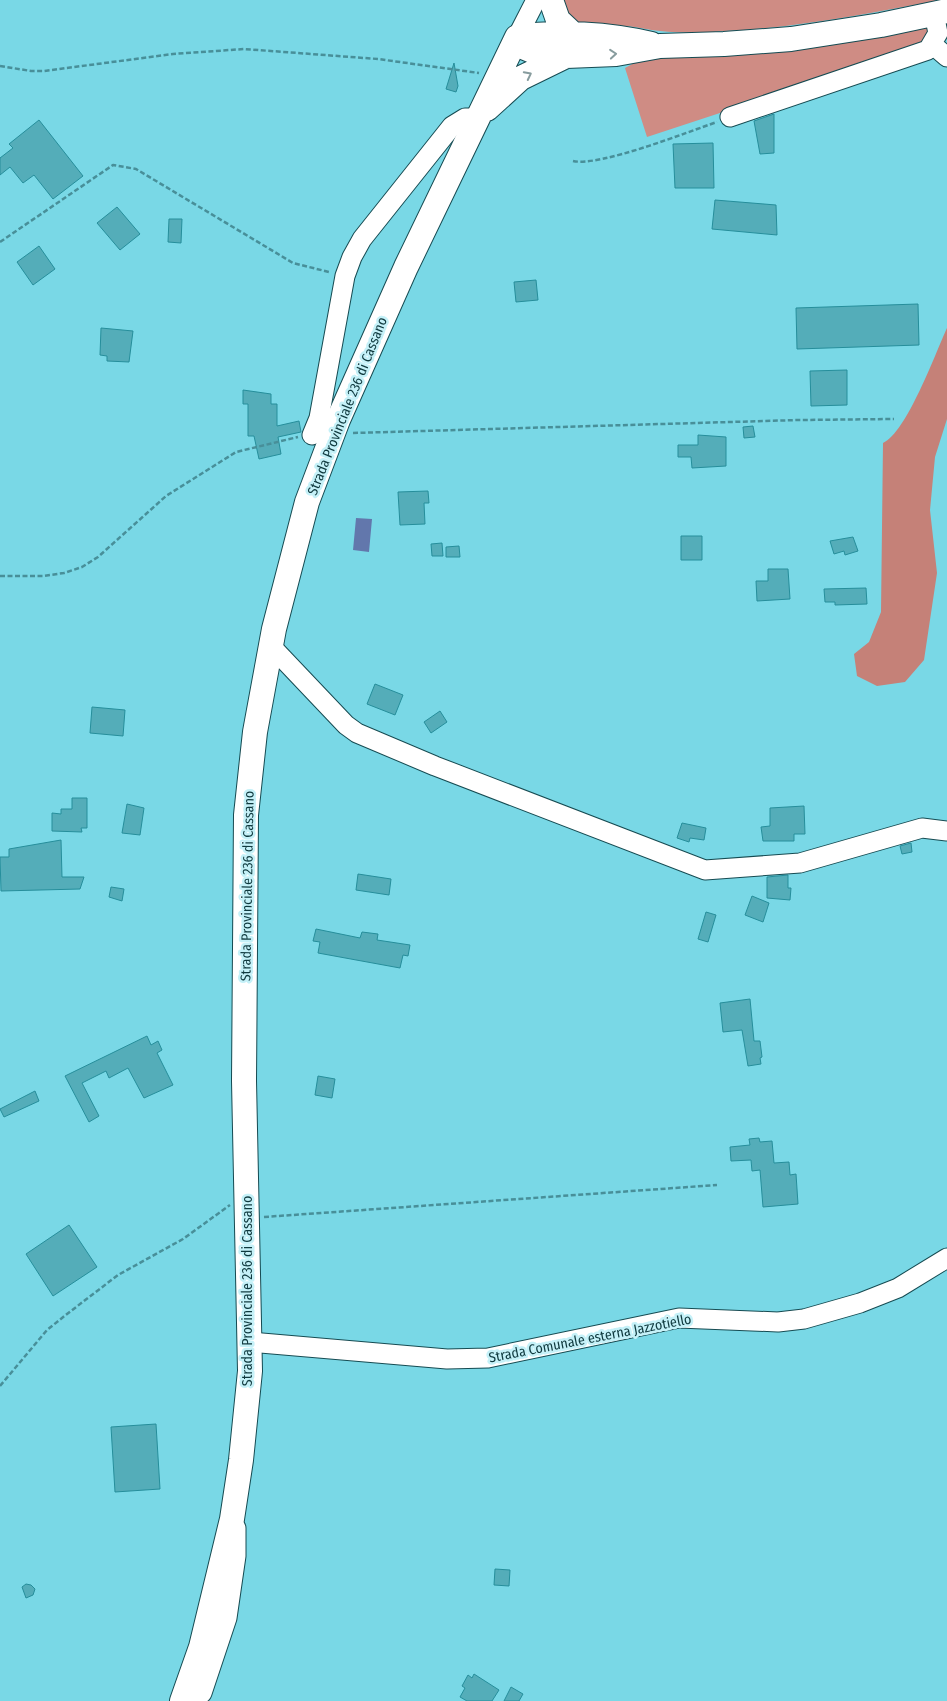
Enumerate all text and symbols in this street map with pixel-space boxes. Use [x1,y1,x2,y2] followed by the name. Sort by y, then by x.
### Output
[609,49,617,60] one-way arrow
[523,71,532,81] one-way arrow
[304,315,391,498] street label: Strada Provinciale 236 di Cassano
[237,791,258,981] street label: Strada Provinciale 236 di Cassano
[239,1196,256,1386] street label: Strada Provinciale 236 di Cassano
[487,1310,693,1366] street label: Strada Comunale esterna Jazzotiello

